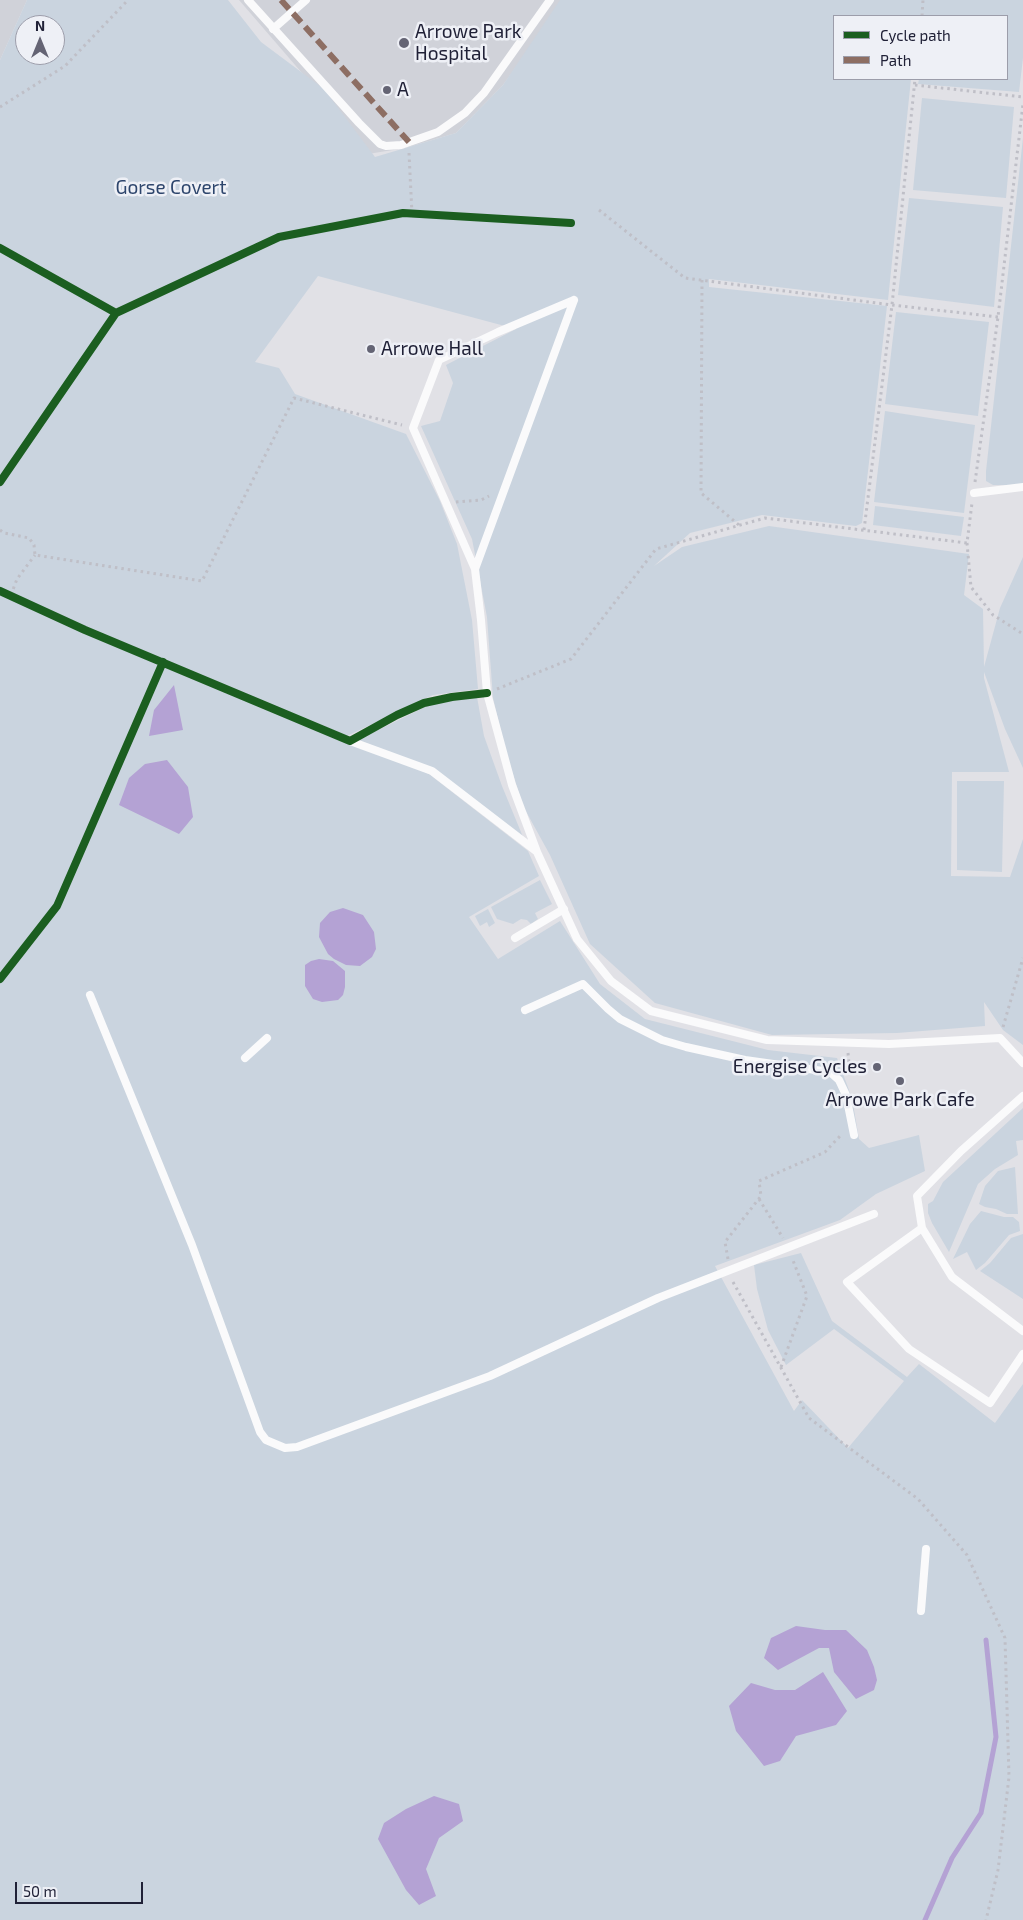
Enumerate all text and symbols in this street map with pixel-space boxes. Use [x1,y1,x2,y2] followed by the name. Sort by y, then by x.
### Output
[15,15,65,65] north arrow
[833,15,1008,80] legend
[35,17,45,34] text: N
[415,21,521,65] place label: Arrowe Park Hospital
[880,26,951,44] text: Cycle path
[397,36,411,50] marker: Arrowe Park Hospital
[880,51,911,69] text: Path
[397,79,409,101] place label: A
[381,84,393,96] marker: A
[116,177,226,199] park label: Gorse Covert
[381,338,483,360] place label: Arrowe Hall
[365,343,377,355] marker: Arrowe Hall
[733,1056,867,1078] place label: Energise Cycles
[871,1061,883,1073] marker: Energise Cycles
[894,1075,906,1087] marker: Arrowe Park Cafe
[825,1089,975,1111] place label: Arrowe Park Cafe
[18,1872,145,1904] scale bar
[23,1882,57,1900] text: 50 m

